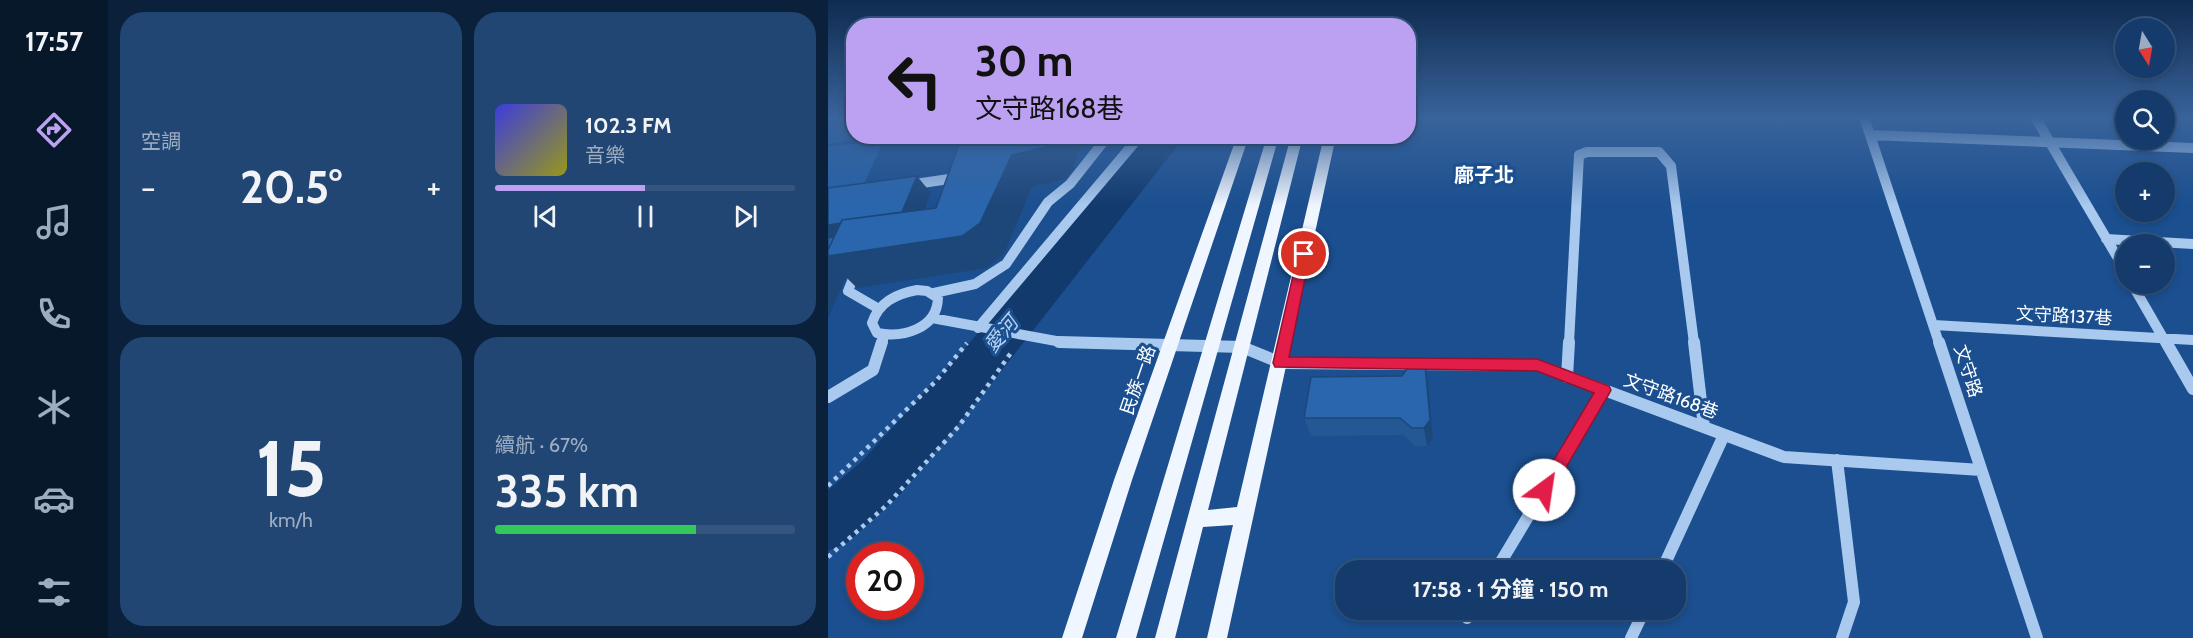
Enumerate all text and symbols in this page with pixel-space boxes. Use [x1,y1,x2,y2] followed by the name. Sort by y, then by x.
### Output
[2115,18,2175,78] north arrow
[2115,18,2175,294] map controls
[25,25,83,58] text: 17:57
[975,35,1073,87] text: 30 m
[876,42,954,120] icon: left
[2115,90,2175,150] button: search
[975,92,1124,125] text: 文守路168巷
[33,109,75,151] icon: directions
[585,112,672,139] text: 102.3 FM
[141,129,181,153] text: 空調
[585,143,625,167] text: 音樂
[240,160,342,214] text: 20.5°
[2115,162,2175,222] button: +
[1454,163,1514,187] district label: 廍子北
[141,167,156,207] text: −
[426,167,441,207] text: +
[529,200,562,233] icon: previous
[629,200,662,233] icon: pause
[729,200,762,233] icon: next
[33,201,75,243] icon: music
[1278,228,1329,279] pin
[2115,234,2175,294] button: −
[1287,237,1320,270] icon: arrive
[33,293,75,335] icon: phone
[2015,302,2113,330] street label: 文守路137巷
[979,308,1026,357] water label: 愛河
[1116,342,1160,418] street label: 民族一路
[1949,342,1987,400] street label: 文守路
[1621,369,1721,423] street label: 文守路168巷
[33,386,75,428] icon: climate
[256,421,326,516] text: 15
[495,433,588,457] text: 續航 · 67%
[1512,458,1576,522] position arrow
[495,464,639,518] text: 335 km
[33,478,75,520] icon: car
[269,508,313,532] text: km/h
[846,542,924,620] speed limit sign: 20
[33,571,75,613] icon: filters
[1413,576,1608,603] text: 17:58 · 1 分鐘 · 150 m

